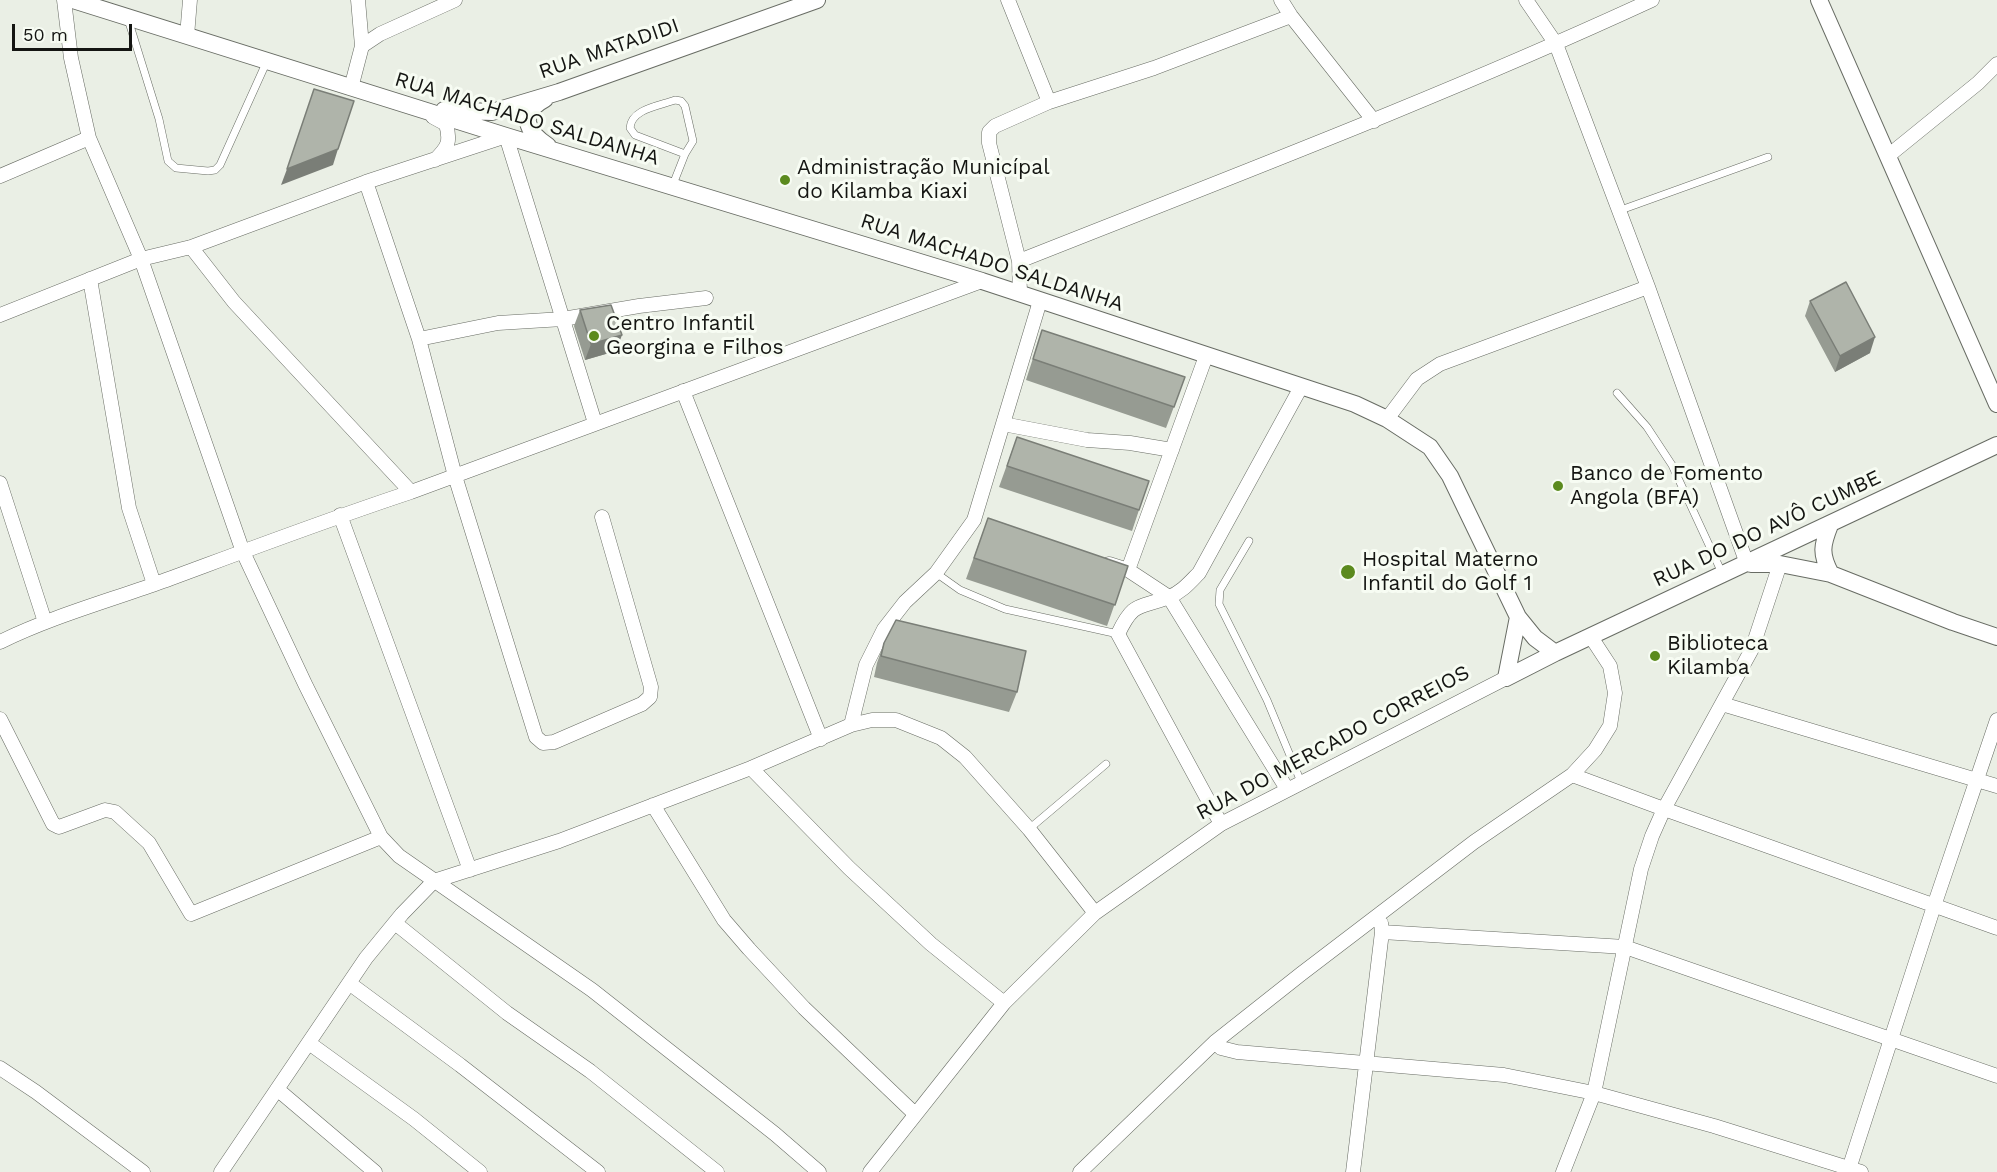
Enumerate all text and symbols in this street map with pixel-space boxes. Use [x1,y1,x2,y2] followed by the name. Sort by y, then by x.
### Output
[15,12,135,50] scale bar
[536,13,682,85] street label: RUA MATADIDI
[23,24,68,45] text: 50 m
[392,67,662,171] street label: RUA MACHADO SALDANHA
[797,155,1050,205] place label: Administração Municípal do Kilamba Kiaxi
[778,173,792,187] marker: Administração Municípal do Kilamba Kiaxi
[857,208,1127,318] street label: RUA MACHADO SALDANHA
[606,311,784,361] place label: Centro Infantil Georgina e Filhos
[587,329,601,343] marker: Centro Infantil Georgina e Filhos
[1570,461,1763,511] place label: Banco de Fomento Angola (BFA)
[1649,465,1885,593] street label: RUA DO DO AVÔ CUMBE
[1551,479,1565,493] marker: Banco de Fomento Angola (BFA)
[1362,547,1538,597] place label: Hospital Materno Infantil do Golf 1
[1339,563,1357,581] marker: Hospital Materno Infantil do Golf 1
[1667,631,1768,681] place label: Biblioteca Kilamba
[1648,649,1662,663] marker: Biblioteca Kilamba
[1192,660,1474,826] street label: RUA DO MERCADO CORREIOS

